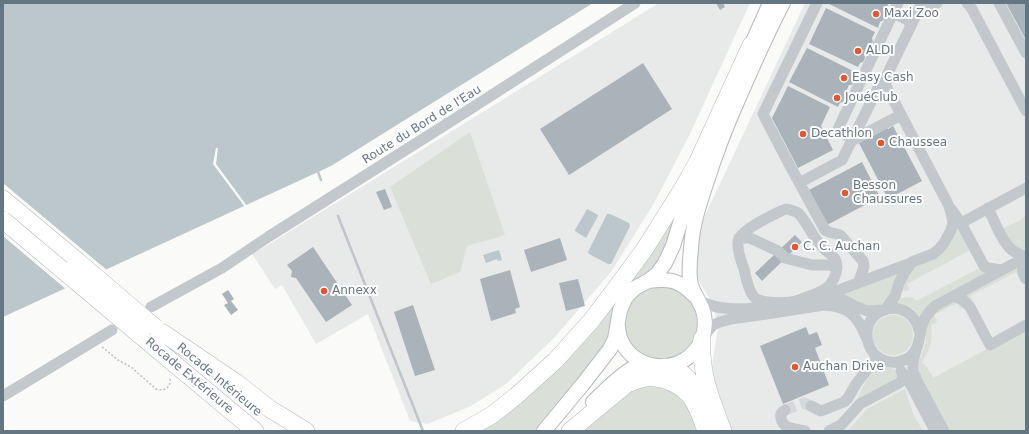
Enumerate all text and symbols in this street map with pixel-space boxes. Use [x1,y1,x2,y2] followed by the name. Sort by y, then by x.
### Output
[884,7,939,21] place label: Maxi Zoo
[871,9,881,19] marker: Maxi Zoo
[866,44,894,58] place label: ALDI
[853,46,863,56] marker: ALDI
[852,71,914,85] place label: Easy Cash
[839,73,849,83] marker: Easy Cash
[360,82,484,168] street label: Route du Bord de l'Eau
[845,91,898,105] place label: JouéClub
[832,93,842,103] marker: JouéClub
[811,127,872,141] place label: Decathlon
[798,129,808,139] marker: Decathlon
[889,136,947,150] place label: Chaussea
[876,138,886,148] marker: Chaussea
[853,179,922,207] place label: Besson Chaussures
[840,188,850,198] marker: Besson Chaussures
[803,240,880,254] place label: C. C. Auchan
[790,242,800,252] marker: C. C. Auchan
[332,284,377,298] place label: Annexx
[319,286,329,296] marker: Annexx
[142,335,236,417] street label: Rocade Extérieure
[174,340,264,420] street label: Rocade Intérieure
[803,360,884,374] place label: Auchan Drive
[790,362,800,372] marker: Auchan Drive

